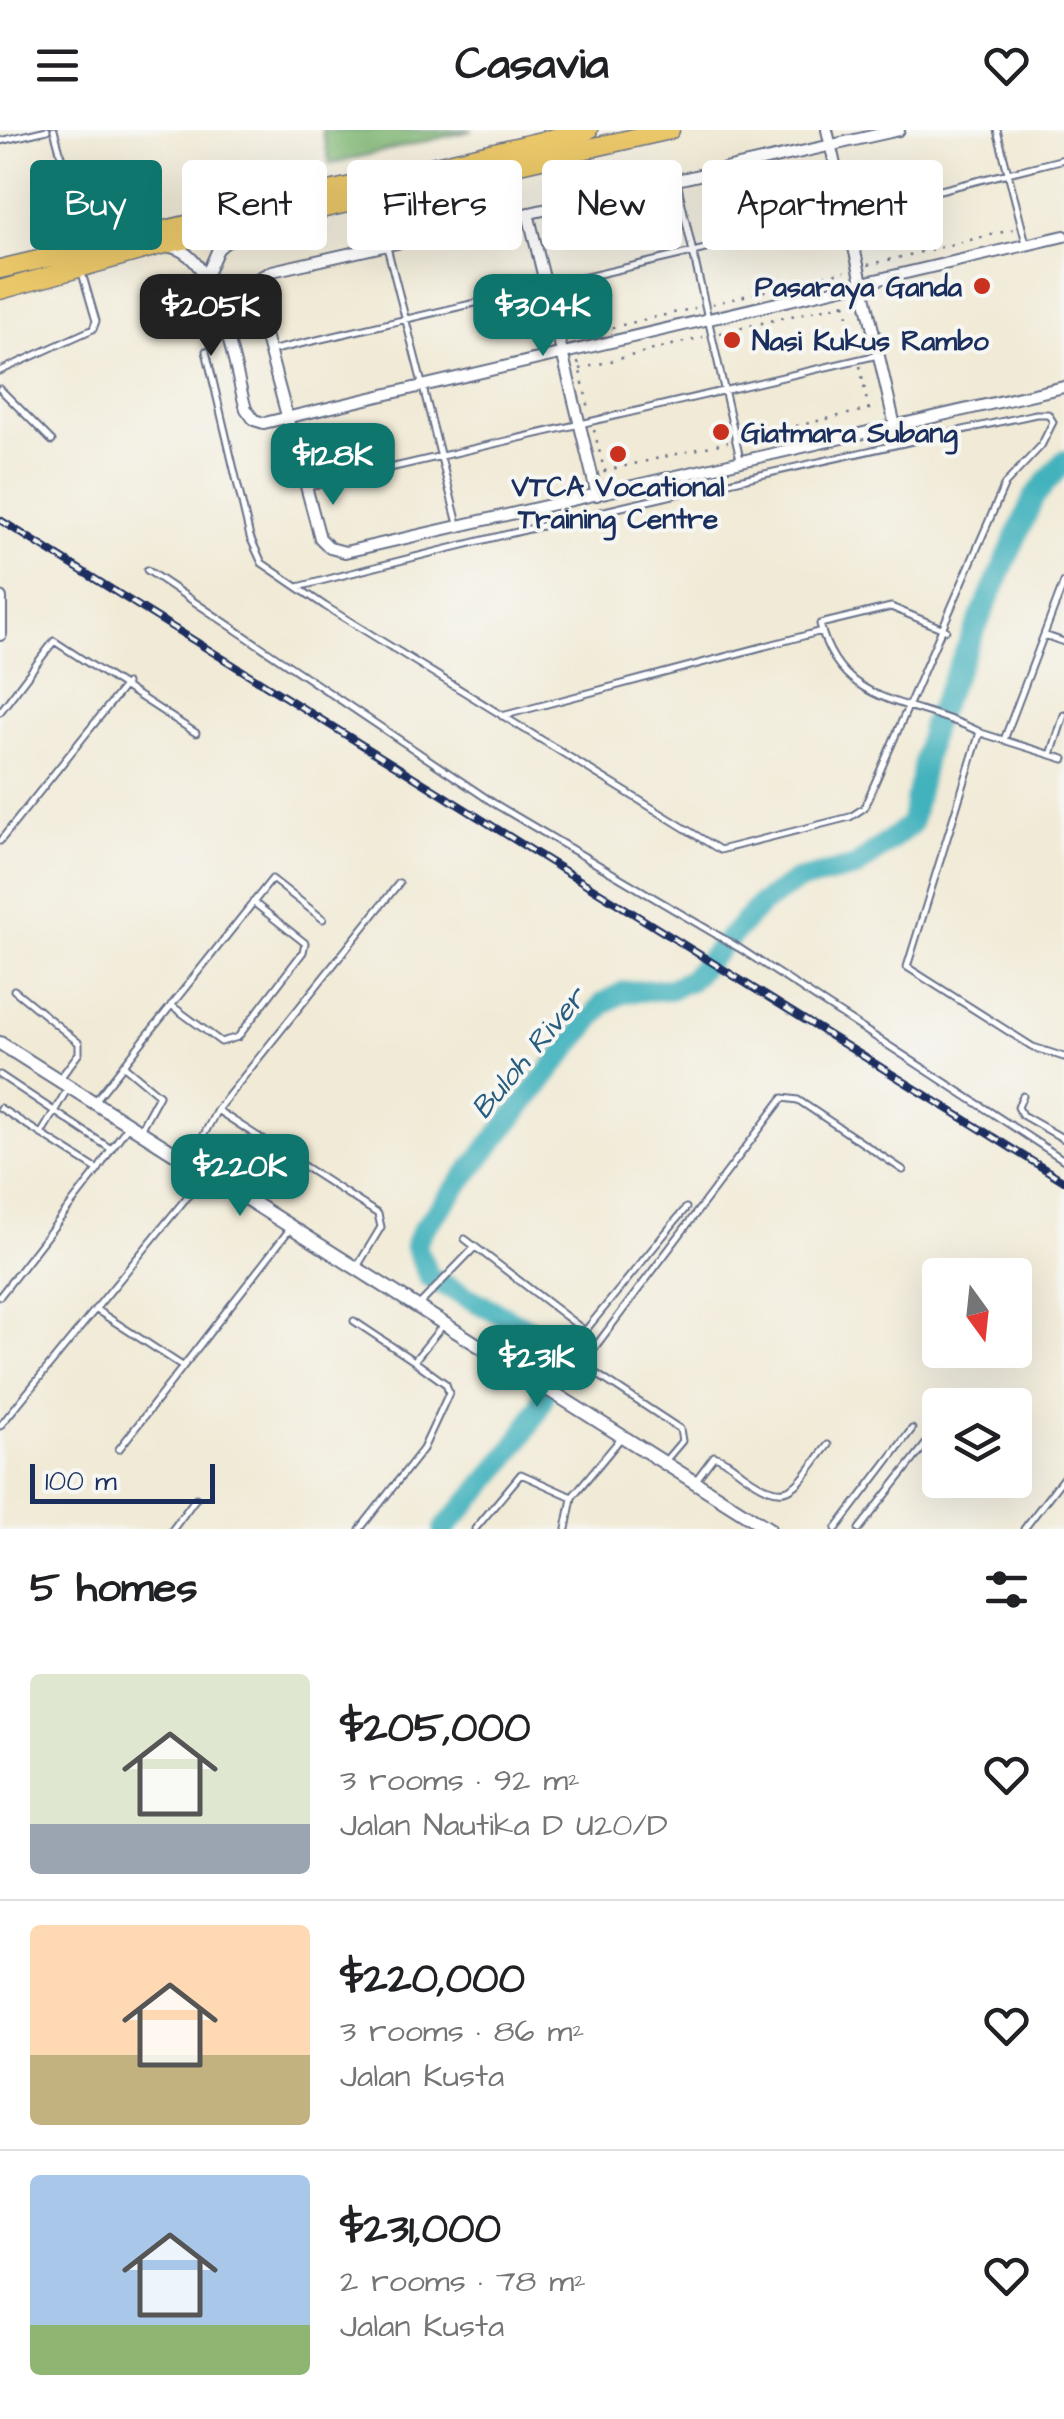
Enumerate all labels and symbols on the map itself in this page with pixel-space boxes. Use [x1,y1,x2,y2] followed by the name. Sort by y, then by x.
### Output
[755,268,963,310] place label: Pasaraya Ganda
[141,274,281,359] pin: $205K
[473,274,613,359] pin: $304K
[971,275,993,297] marker: Pasaraya Ganda
[752,322,989,361] place label: Nasi Kukus Rambo
[721,329,743,351] marker: Nasi Kukus Rambo
[741,414,958,455] place label: Giatmara Subang
[710,421,732,443] marker: Giatmara Subang
[263,423,403,508] pin: $128K
[607,443,629,465] marker: VTCA Vocational Training Centre
[510,468,725,541] place label: VTCA Vocational Training Centre
[461,976,598,1128] water label: Buloh River
[170,1134,310,1219] pin: $220K
[922,1258,1032,1368] north arrow
[467,1325,607,1410] pin: $231K
[30,1459,215,1504] scale bar

